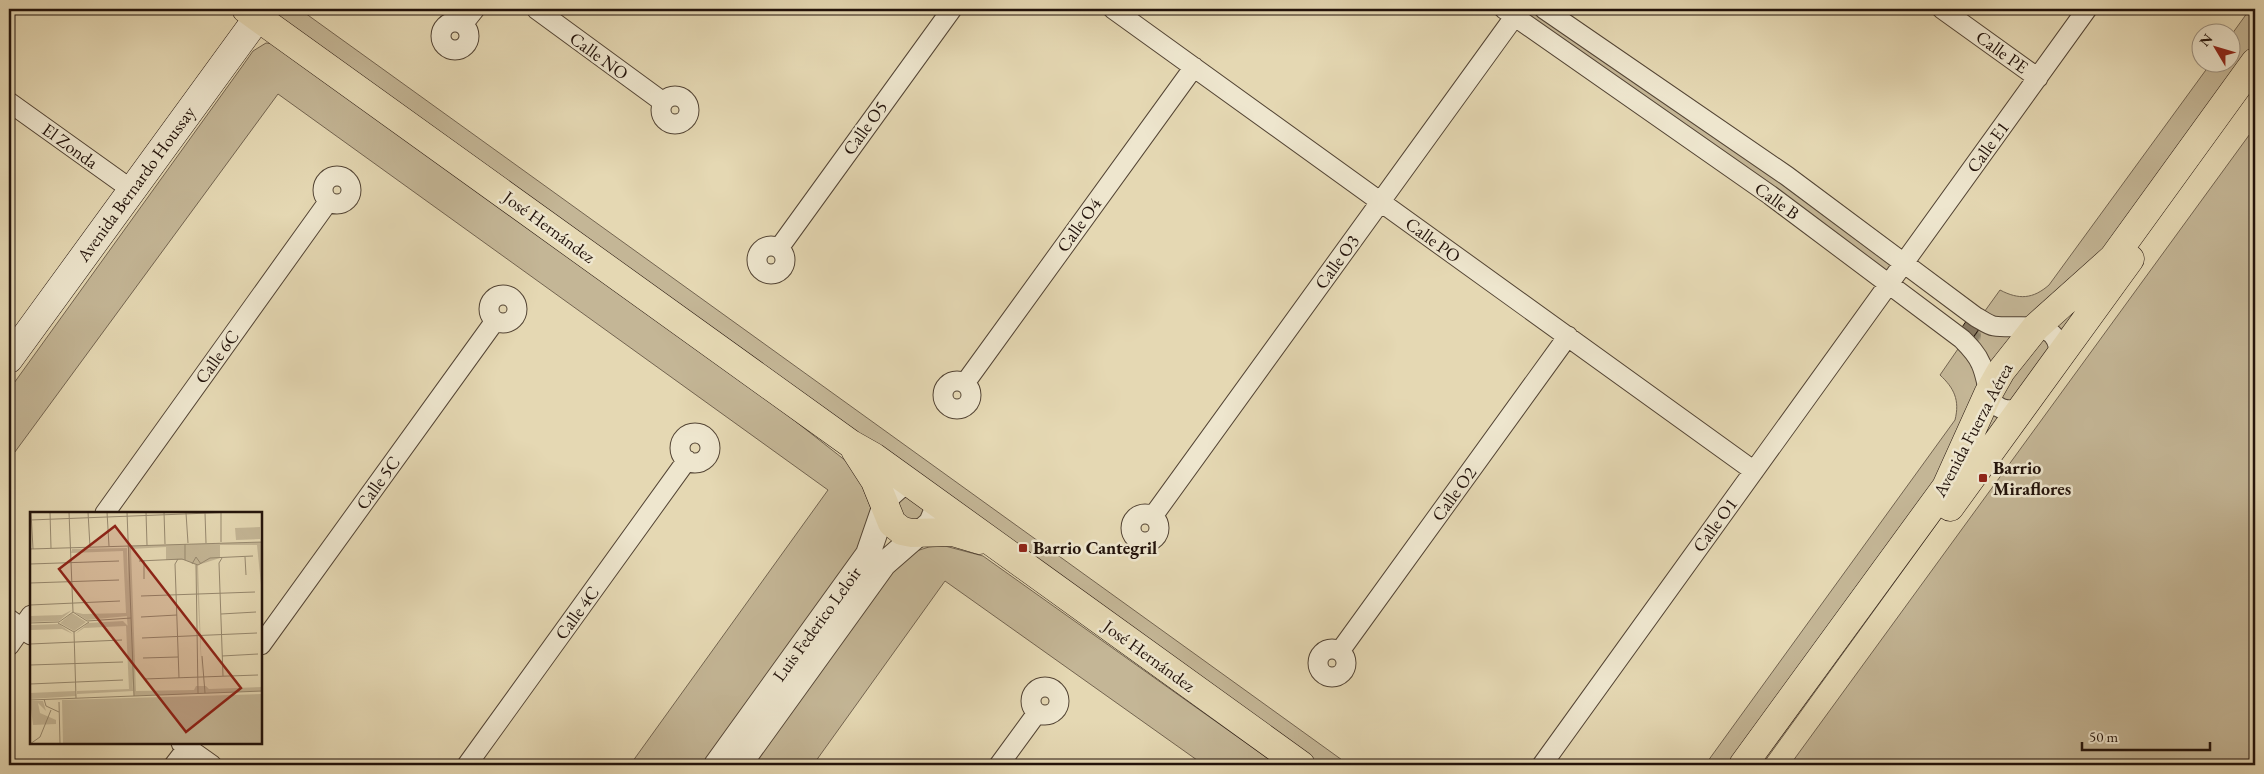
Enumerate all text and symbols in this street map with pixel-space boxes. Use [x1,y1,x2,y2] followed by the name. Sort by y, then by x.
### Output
[2192,22,2242,72] north arrow
[1972,25,2033,78] street label: Calle PE
[565,27,633,85] street label: Calle NO
[2195,29,2217,50] text: N
[837,96,892,159] street label: Calle O5
[71,101,200,267] street label: Avenida Bernardo Houssay
[1961,116,2014,177] street label: Calle E1
[38,118,103,174] street label: El Zonda
[1750,177,1804,225] street label: Calle B
[497,184,600,268] street label: José Hernández
[1051,193,1106,256] street label: Calle O4
[1401,212,1465,267] street label: Calle PO
[1309,230,1364,293] street label: Calle O3
[189,325,244,388] street label: Calle 6C
[1927,358,2018,502] street label: Avenida Fuerza Aérea
[350,451,405,514] street label: Calle 5C
[1993,456,2071,500] place label: Barrio Miraflores
[1426,462,1481,525] street label: Calle O2
[1977,472,1989,484] marker: Barrio Miraflores
[1687,493,1742,556] street label: Calle O1
[30,512,262,744] inset map
[1033,536,1157,559] place label: Barrio Cantegril
[1017,542,1029,554] marker: Barrio Cantegril
[767,562,866,686] street label: Luis Federico Leloir
[549,581,604,644] street label: Calle 4C
[1097,613,1200,697] street label: José Hernández
[2082,719,2209,751] scale bar
[2089,727,2118,746] text: 50 m

